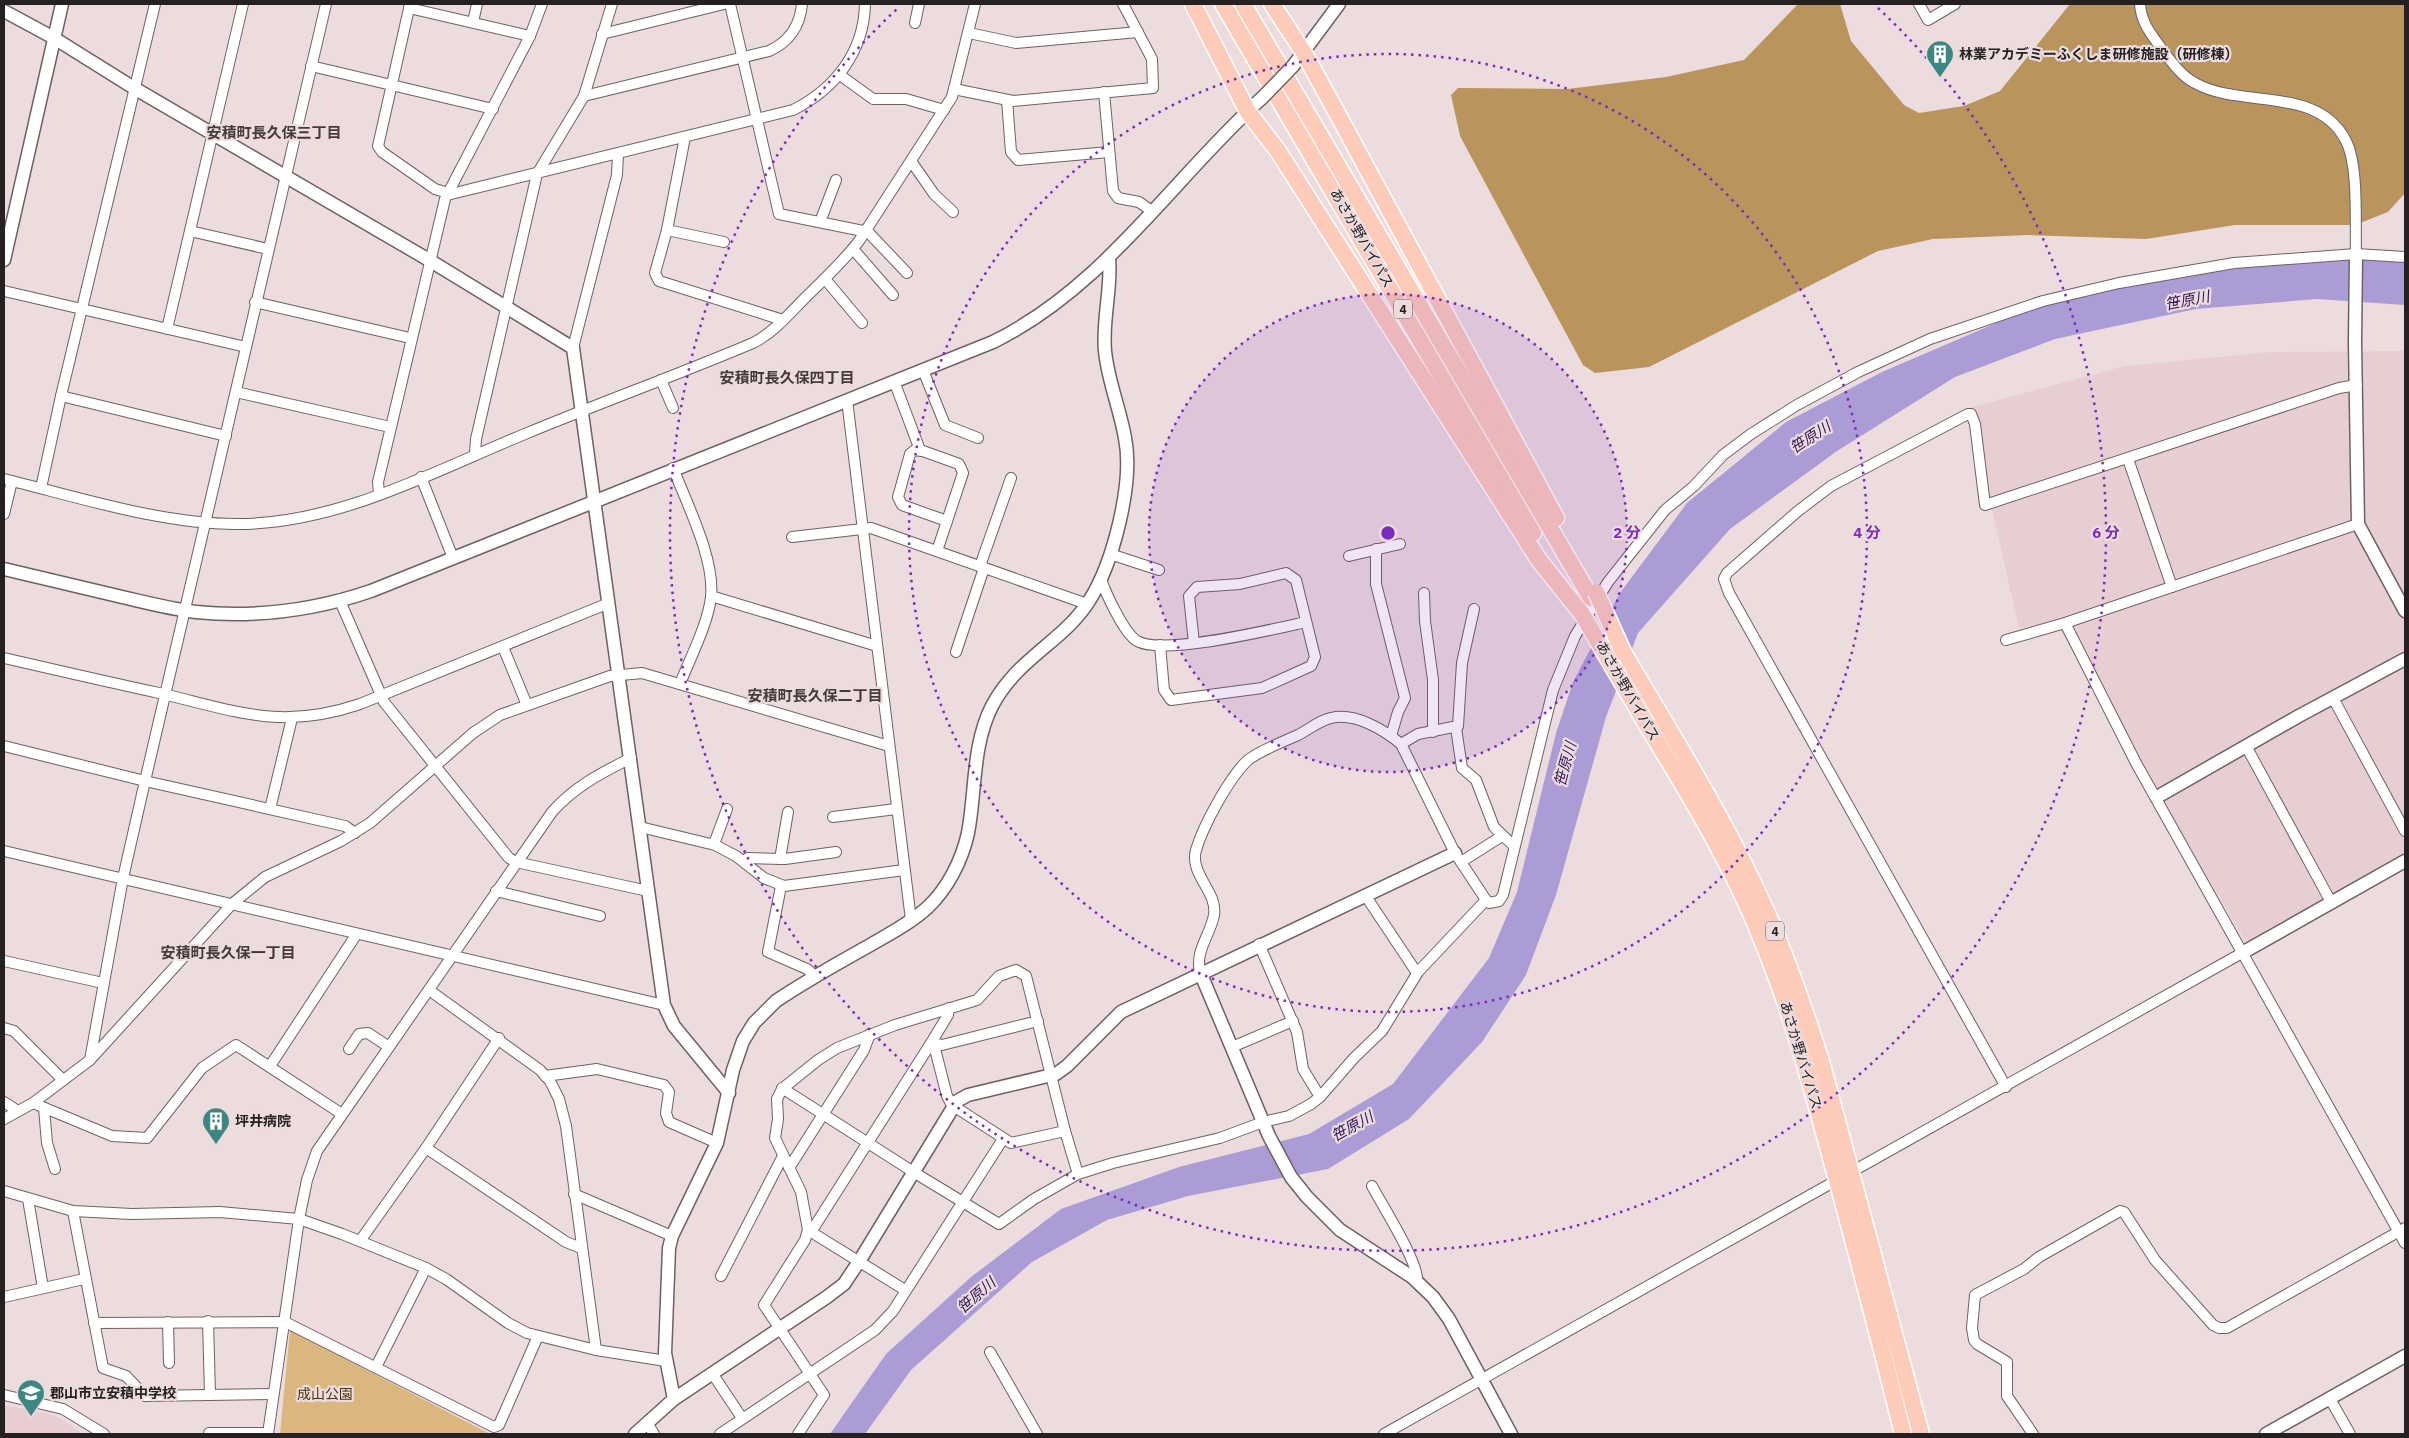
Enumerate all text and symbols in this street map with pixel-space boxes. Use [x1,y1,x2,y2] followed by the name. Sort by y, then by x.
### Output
[1925,39,1955,78] building icon: 林業アカデミーふくしま研修施設（研修棟）
[1959,45,2238,63] place label: 林業アカデミーふくしま研修施設（研修棟）
[206,123,342,142] district label: 安積町長久保三丁目
[1326,185,1398,291] street label: あさか野バイパス
[2163,286,2213,314] water label: 笹原川
[1394,300,1412,318] road number: 4
[719,368,855,387] district label: 安積町長久保四丁目
[1786,416,1836,457] water label: 笹原川
[1613,523,1641,542] text: 2 分
[1853,523,1881,542] text: 4 分
[2092,523,2120,542] text: 6 分
[1379,524,1397,542] centre of rings
[1592,638,1664,744] street label: あさか野バイパス
[747,686,883,705] district label: 安積町長久保二丁目
[1550,738,1581,788] water label: 笹原川
[1766,921,1784,940] road number: 4
[160,943,296,962] district label: 安積町長久保一丁目
[1776,999,1826,1111] street label: あさか野バイパス
[201,1106,231,1145] building icon: 坪井病院
[1328,1106,1378,1145] water label: 笹原川
[235,1112,291,1130] place label: 坪井病院
[953,1272,1001,1317] water label: 笹原川
[16,1378,46,1417] school or university icon: 郡山市立安積中学校
[50,1384,176,1402] place label: 郡山市立安積中学校
[297,1385,353,1403] park label: 成山公園

